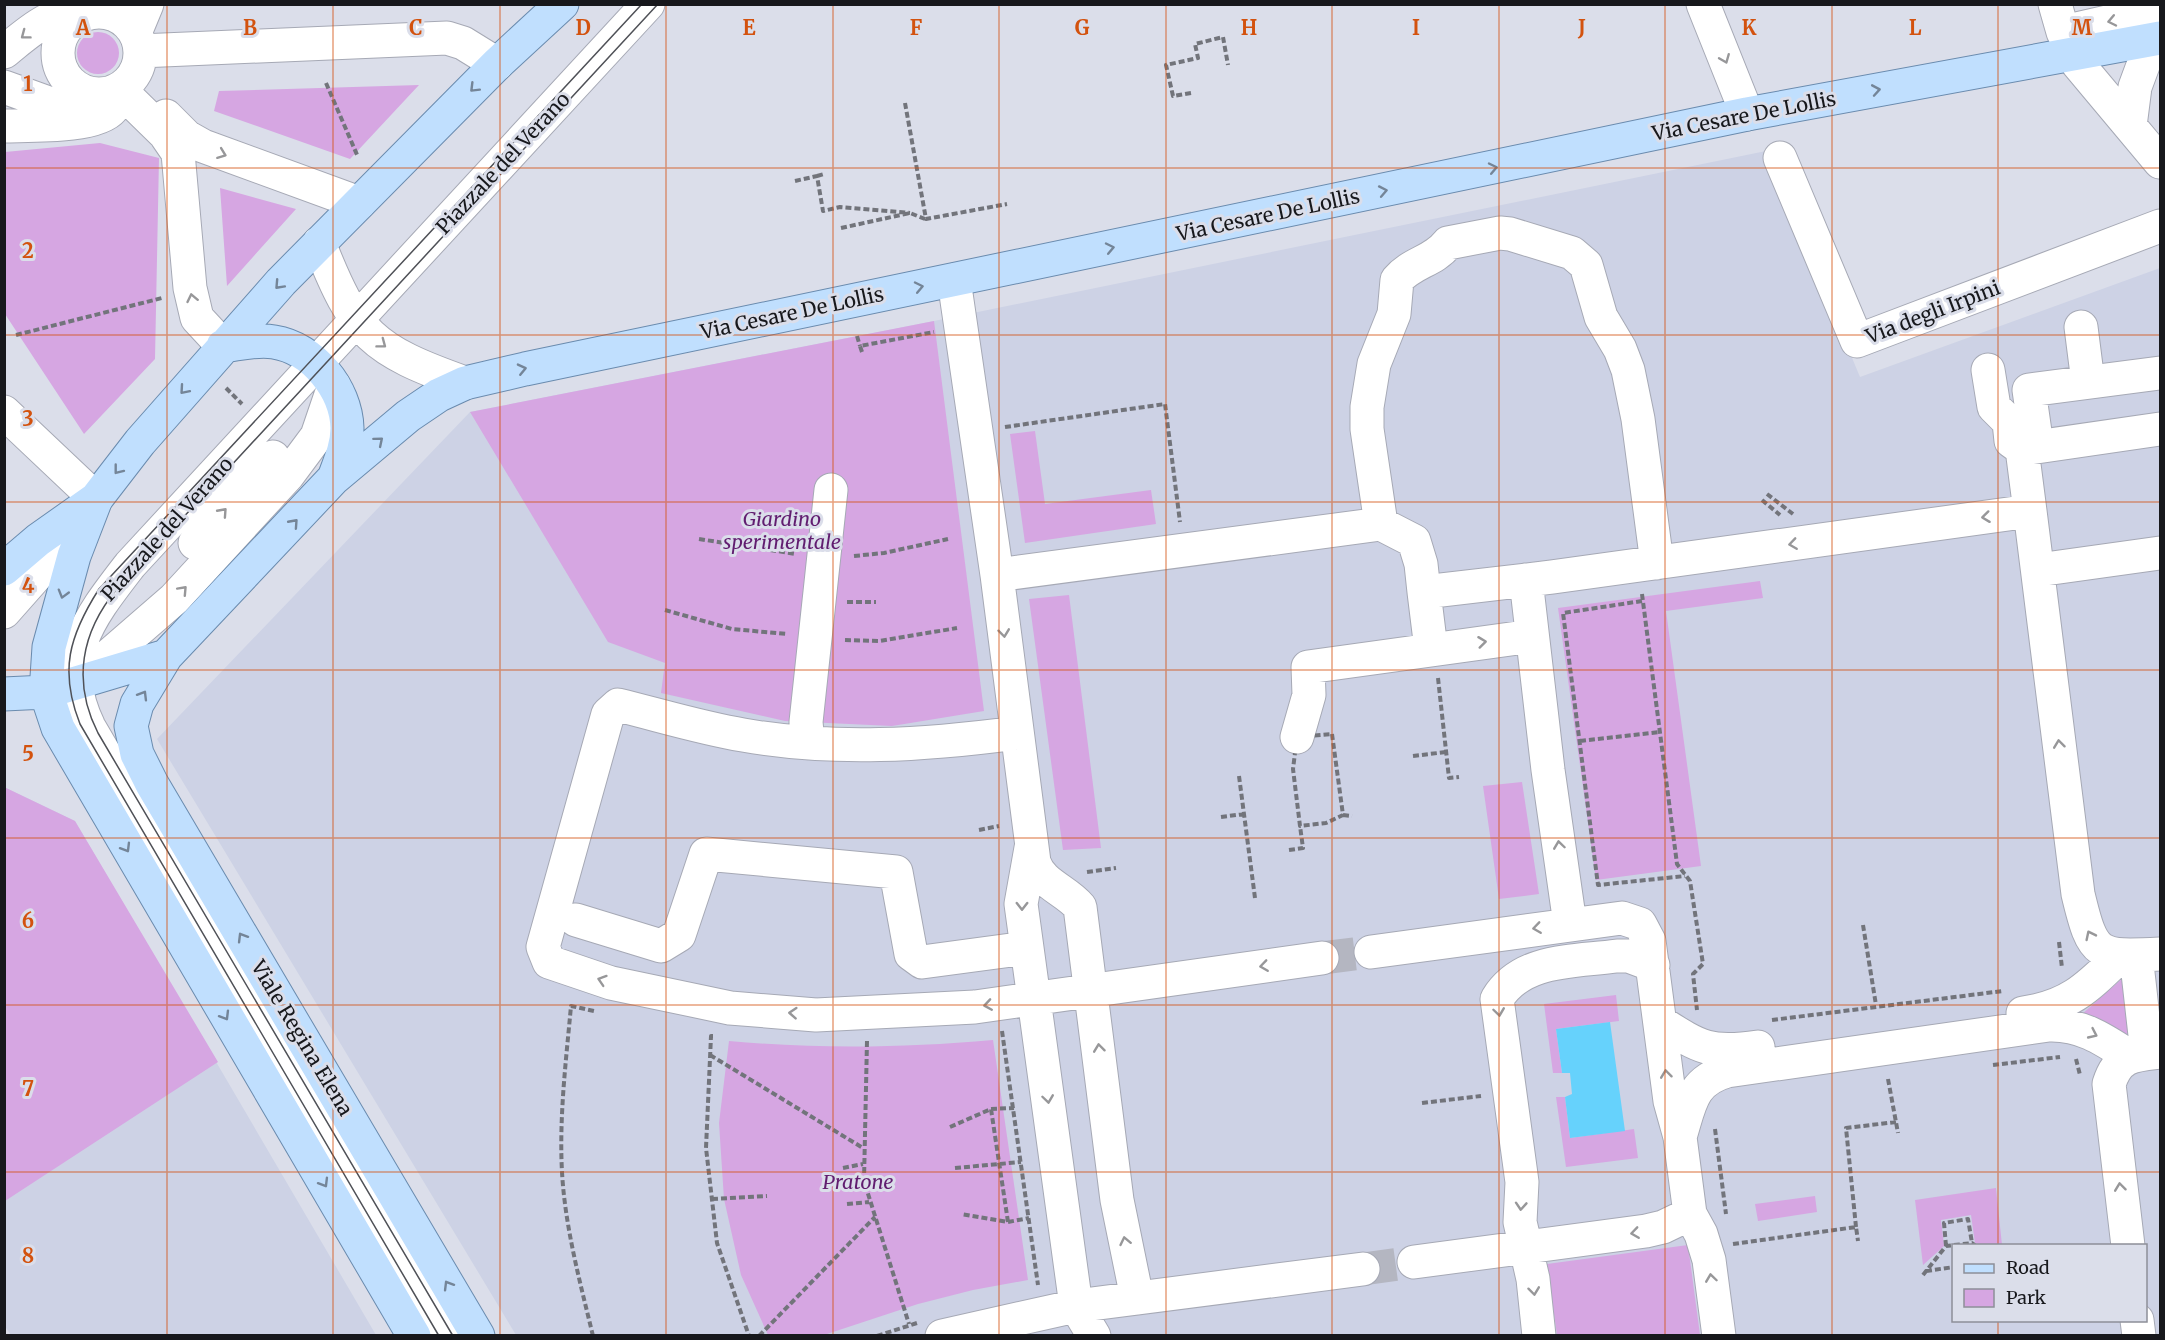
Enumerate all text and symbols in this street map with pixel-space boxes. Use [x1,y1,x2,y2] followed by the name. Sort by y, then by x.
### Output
[2107,14,2117,27] one-way arrow
[75,15,91,40] text: A
[243,15,257,40] text: B
[409,15,423,40] text: C
[575,15,591,40] text: D
[742,15,756,40] text: E
[910,15,923,40] text: F
[1075,15,1090,40] text: G
[1241,15,1257,40] text: H
[1412,15,1420,40] text: I
[1577,15,1586,40] text: J
[1742,15,1757,40] text: K
[1909,15,1922,40] text: L
[2072,15,2093,40] text: M
[21,28,32,39] one-way arrow
[1718,52,1730,63] one-way arrow
[23,71,33,96] text: 1
[470,81,481,92] one-way arrow
[1649,85,1838,146] street label: Via Cesare De Lollis
[1872,85,1881,97] one-way arrow
[430,86,575,239] street label: Piazzale del Verano
[216,146,227,159] one-way arrow
[1488,162,1498,175] one-way arrow
[1173,183,1362,246] street label: Via Cesare De Lollis
[1378,185,1388,198] one-way arrow
[22,238,34,263] text: 2
[1105,242,1115,255] one-way arrow
[1861,274,2004,349] street label: Via degli Irpini
[275,278,286,288] one-way arrow
[697,281,886,344] street label: Via Cesare De Lollis
[914,281,924,294] one-way arrow
[187,294,200,304] one-way arrow
[375,337,386,348] one-way arrow
[517,364,527,377] one-way arrow
[180,383,191,394] one-way arrow
[22,406,34,431] text: 3
[372,437,383,448] one-way arrow
[95,451,238,606] street label: Piazzale del Verano
[115,464,126,475] one-way arrow
[723,506,841,554] park label: Giardino sperimentale
[216,508,227,519] one-way arrow
[1981,510,1991,522] one-way arrow
[287,519,298,530] one-way arrow
[1788,537,1797,549] one-way arrow
[22,573,35,598] text: 4
[175,586,186,597] one-way arrow
[58,588,70,598] one-way arrow
[998,629,1010,638] one-way arrow
[1477,637,1486,649] one-way arrow
[135,691,147,701] one-way arrow
[2053,739,2066,748] one-way arrow
[22,741,34,766] text: 5
[1553,840,1565,850] one-way arrow
[119,842,130,852] one-way arrow
[1016,902,1028,911] one-way arrow
[22,908,34,933] text: 6
[1532,922,1542,934] one-way arrow
[2085,931,2097,942] one-way arrow
[238,933,249,943] one-way arrow
[246,955,359,1120] street label: Viale Regina Elena
[1260,959,1269,972] one-way arrow
[597,975,608,987] one-way arrow
[983,998,993,1011] one-way arrow
[789,1007,798,1020] one-way arrow
[1492,1008,1504,1017] one-way arrow
[218,1009,230,1020] one-way arrow
[2086,1026,2097,1038] one-way arrow
[1093,1043,1106,1052] one-way arrow
[1661,1069,1673,1078] one-way arrow
[22,1076,34,1101] text: 7
[1041,1095,1053,1104] one-way arrow
[822,1169,894,1194] park label: Pratone
[317,1177,329,1187] one-way arrow
[2114,1183,2127,1192] one-way arrow
[1515,1201,1528,1210] one-way arrow
[1631,1226,1640,1238] one-way arrow
[1119,1236,1132,1246] one-way arrow
[22,1243,34,1268] text: 8
[1952,1244,2147,1322] legend
[2006,1256,2050,1279] text: Road
[1706,1273,1718,1282] one-way arrow
[443,1281,455,1291] one-way arrow
[2006,1286,2047,1309] text: Park
[1527,1287,1540,1296] one-way arrow

